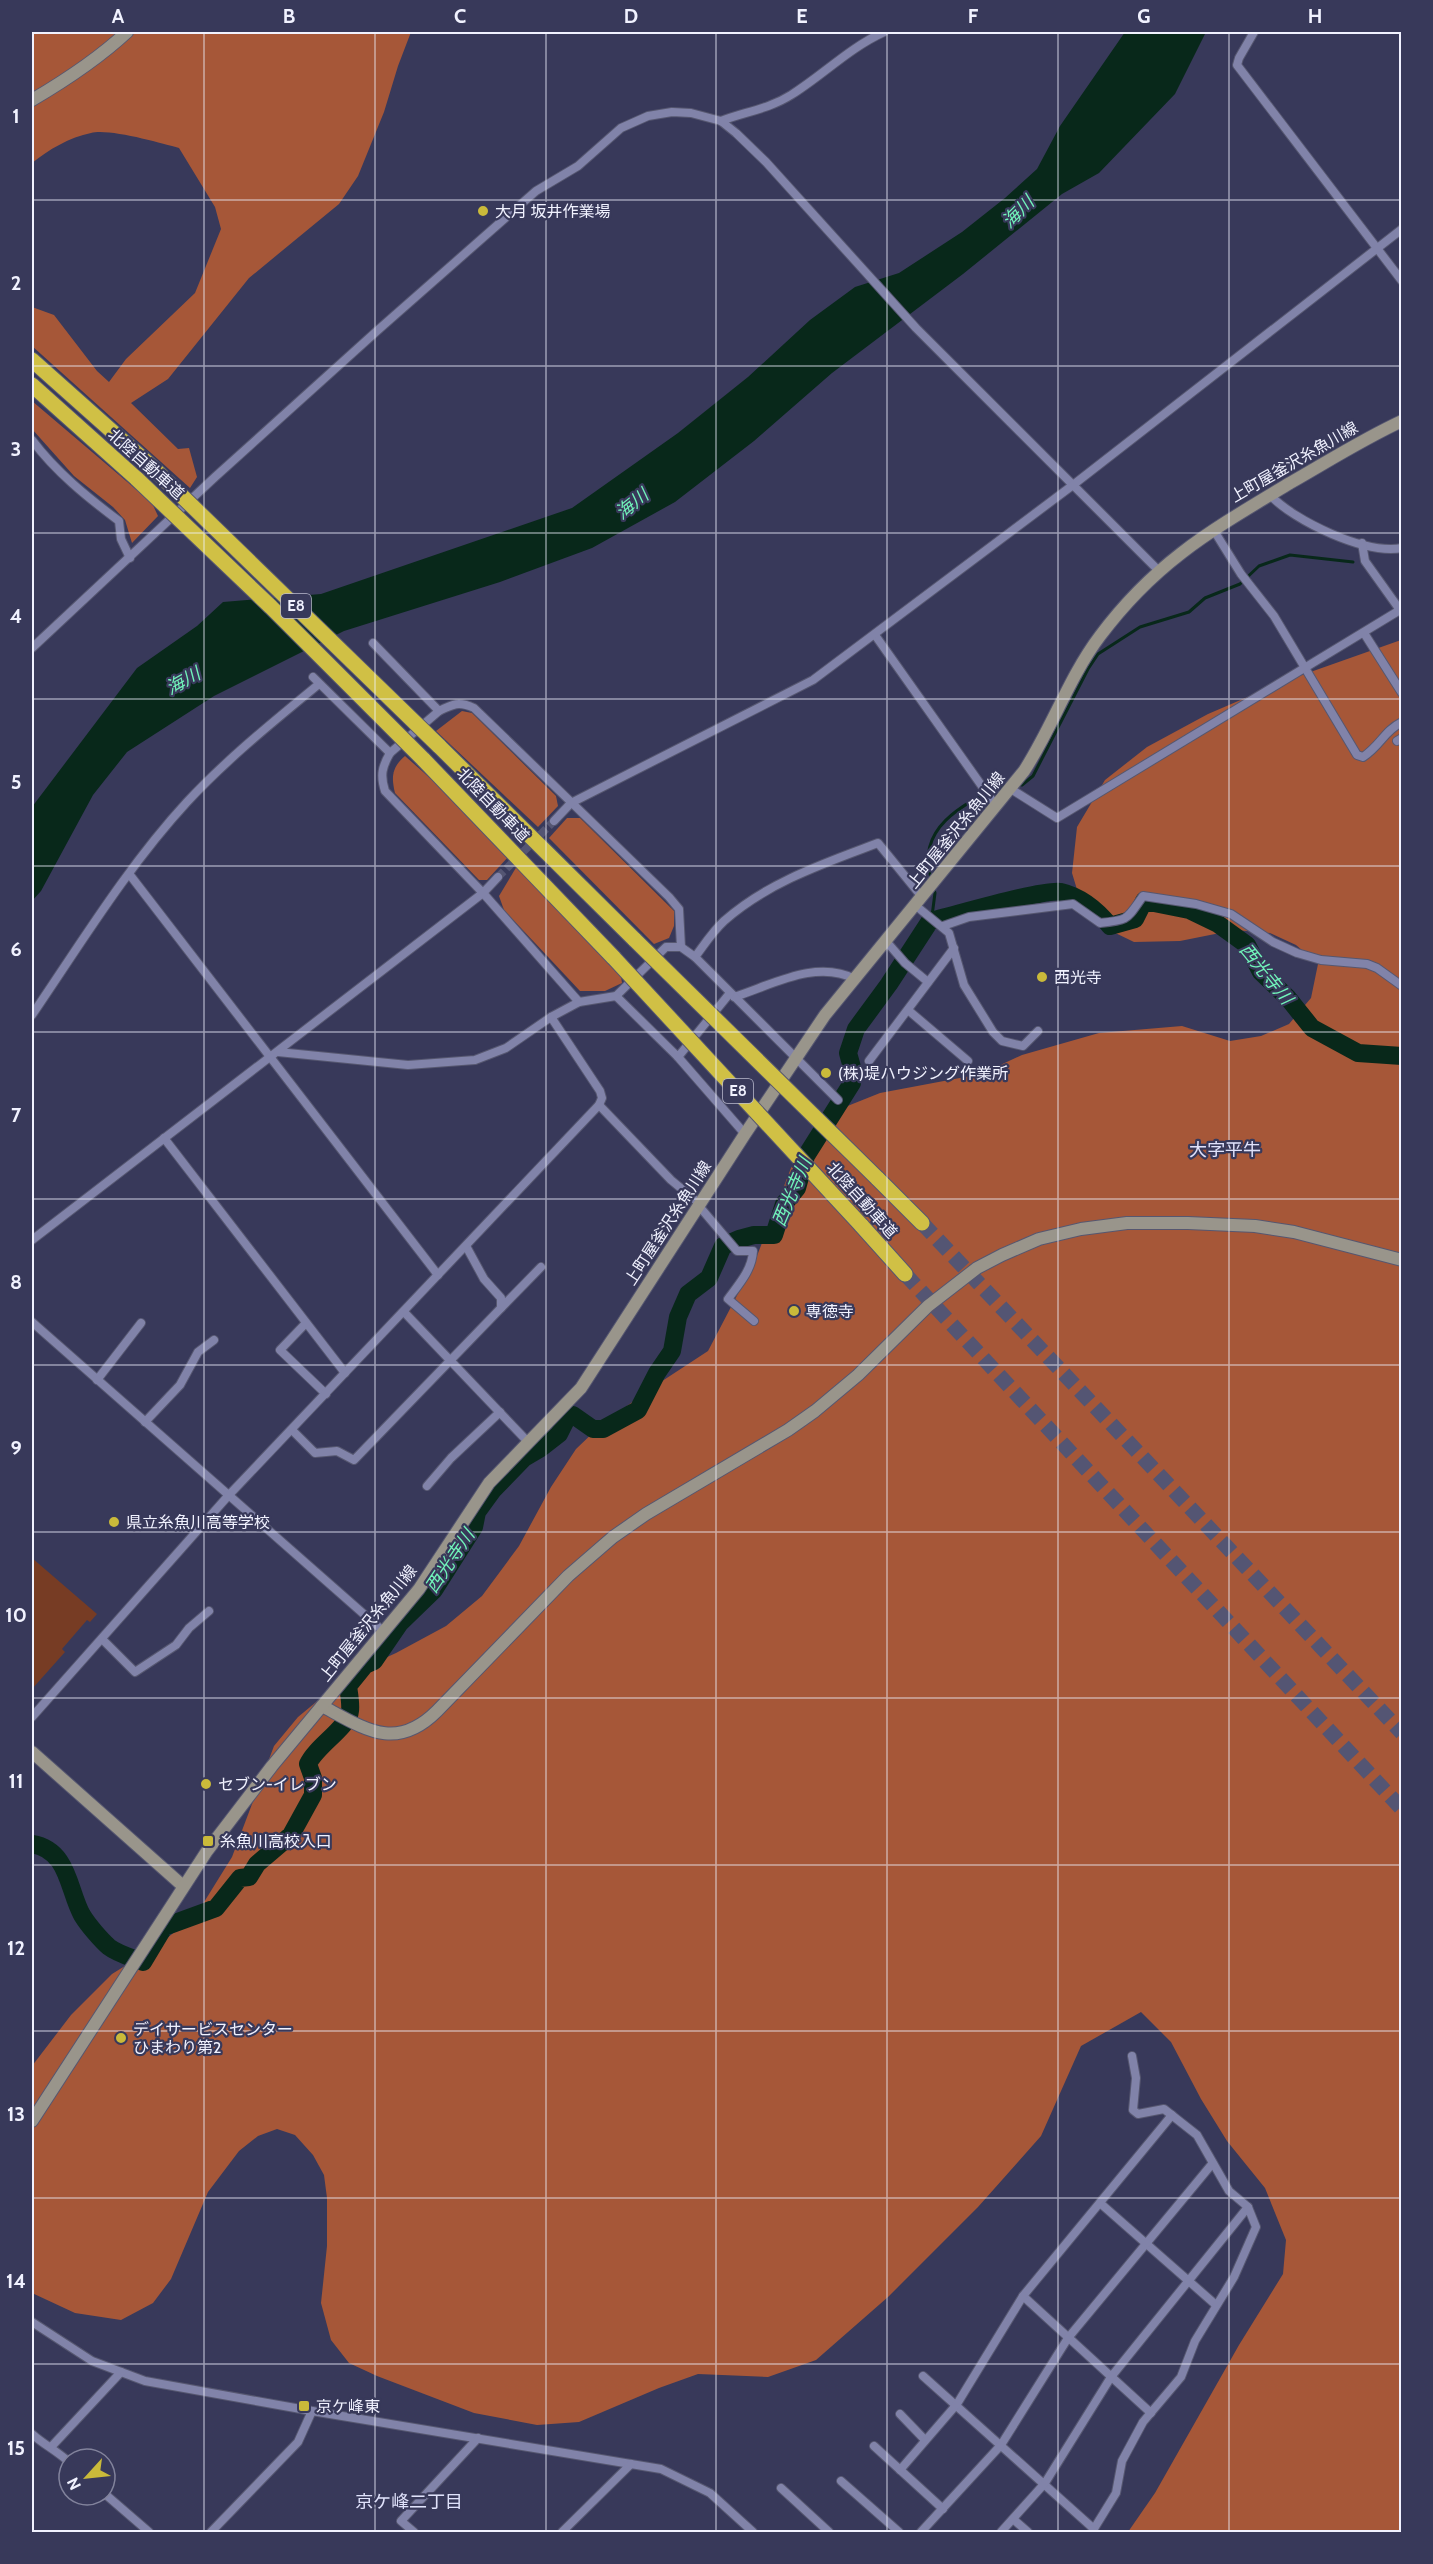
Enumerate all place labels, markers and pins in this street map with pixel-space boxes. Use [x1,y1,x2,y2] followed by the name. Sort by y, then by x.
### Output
[495,202,611,221] place label: 大月 坂井作業場
[476,204,490,218] marker: 大月 坂井作業場
[1054,968,1102,987] place label: 西光寺
[1035,970,1049,984] marker: 西光寺
[838,1064,1008,1083] place label: (株)堤ハウジング作業所
[819,1066,833,1080] marker: (株)堤ハウジング作業所
[806,1302,854,1321] place label: 専徳寺
[787,1304,801,1318] marker: 専徳寺
[126,1513,270,1532] place label: 県立糸魚川高等学校
[107,1515,121,1529] marker: 県立糸魚川高等学校
[218,1775,337,1794] place label: セブン-イレブン
[199,1777,213,1791] marker: セブン-イレブン
[220,1832,332,1851] place label: 糸魚川高校入口
[201,1834,215,1848] marker: 糸魚川高校入口
[133,2020,293,2057] place label: デイサービスセンター ひまわり第2
[114,2031,128,2045] marker: デイサービスセンター ひまわり第2
[316,2397,380,2416] place label: 京ケ峰東
[297,2399,311,2413] marker: 京ケ峰東

